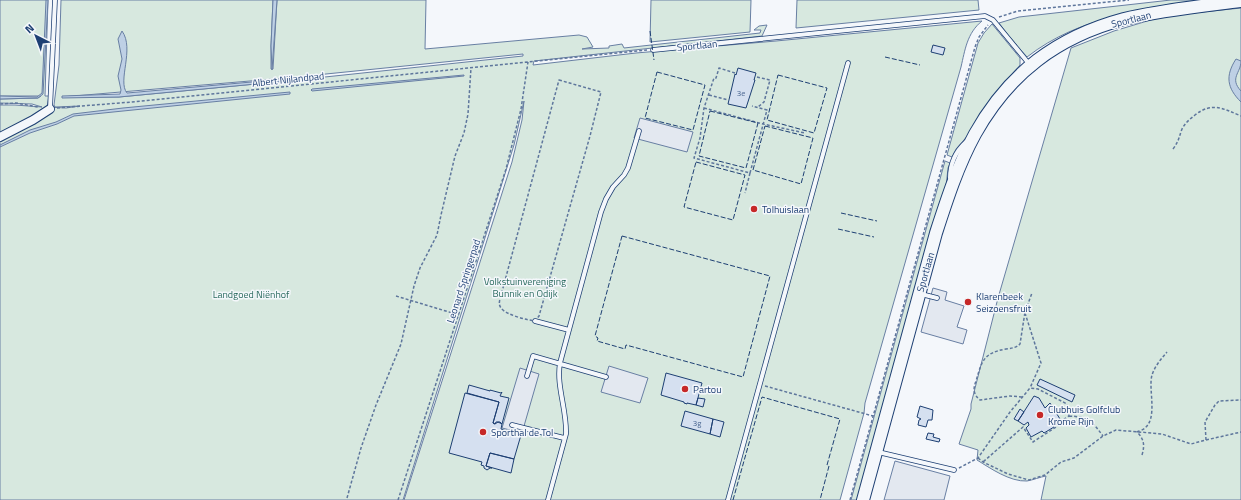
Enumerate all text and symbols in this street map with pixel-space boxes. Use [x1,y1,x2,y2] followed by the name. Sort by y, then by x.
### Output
[1110,7,1153,32] street label: Sportlaan
[16,16,56,56] north arrow
[21,20,37,37] text: N
[676,36,718,55] street label: Sportlaan
[251,68,325,91] street label: Albert Nijlandpad
[737,87,745,99] house number: 3e
[762,202,809,217] place label: Tolhuislaan
[749,204,759,214] marker: Tolhuislaan
[443,237,484,325] street label: Leonard Springerpad
[913,251,938,294] street label: Sportlaan
[484,274,566,301] park label: Volkstuinvereniging Bunnik en Odijk
[213,287,290,302] park label: Landgoed Niënhof
[976,289,1032,316] place label: Klarenbeek Seizoensfruit
[963,297,973,307] marker: Klarenbeek Seizoensfruit
[693,382,721,397] place label: Partou
[680,384,690,394] marker: Partou
[1048,402,1120,429] place label: Clubhuis Golfclub Krome Rijn
[1035,410,1045,420] marker: Clubhuis Golfclub Krome Rijn
[693,417,701,429] house number: 3g
[491,425,553,440] place label: Sporthal de Tol
[478,427,488,437] marker: Sporthal de Tol

